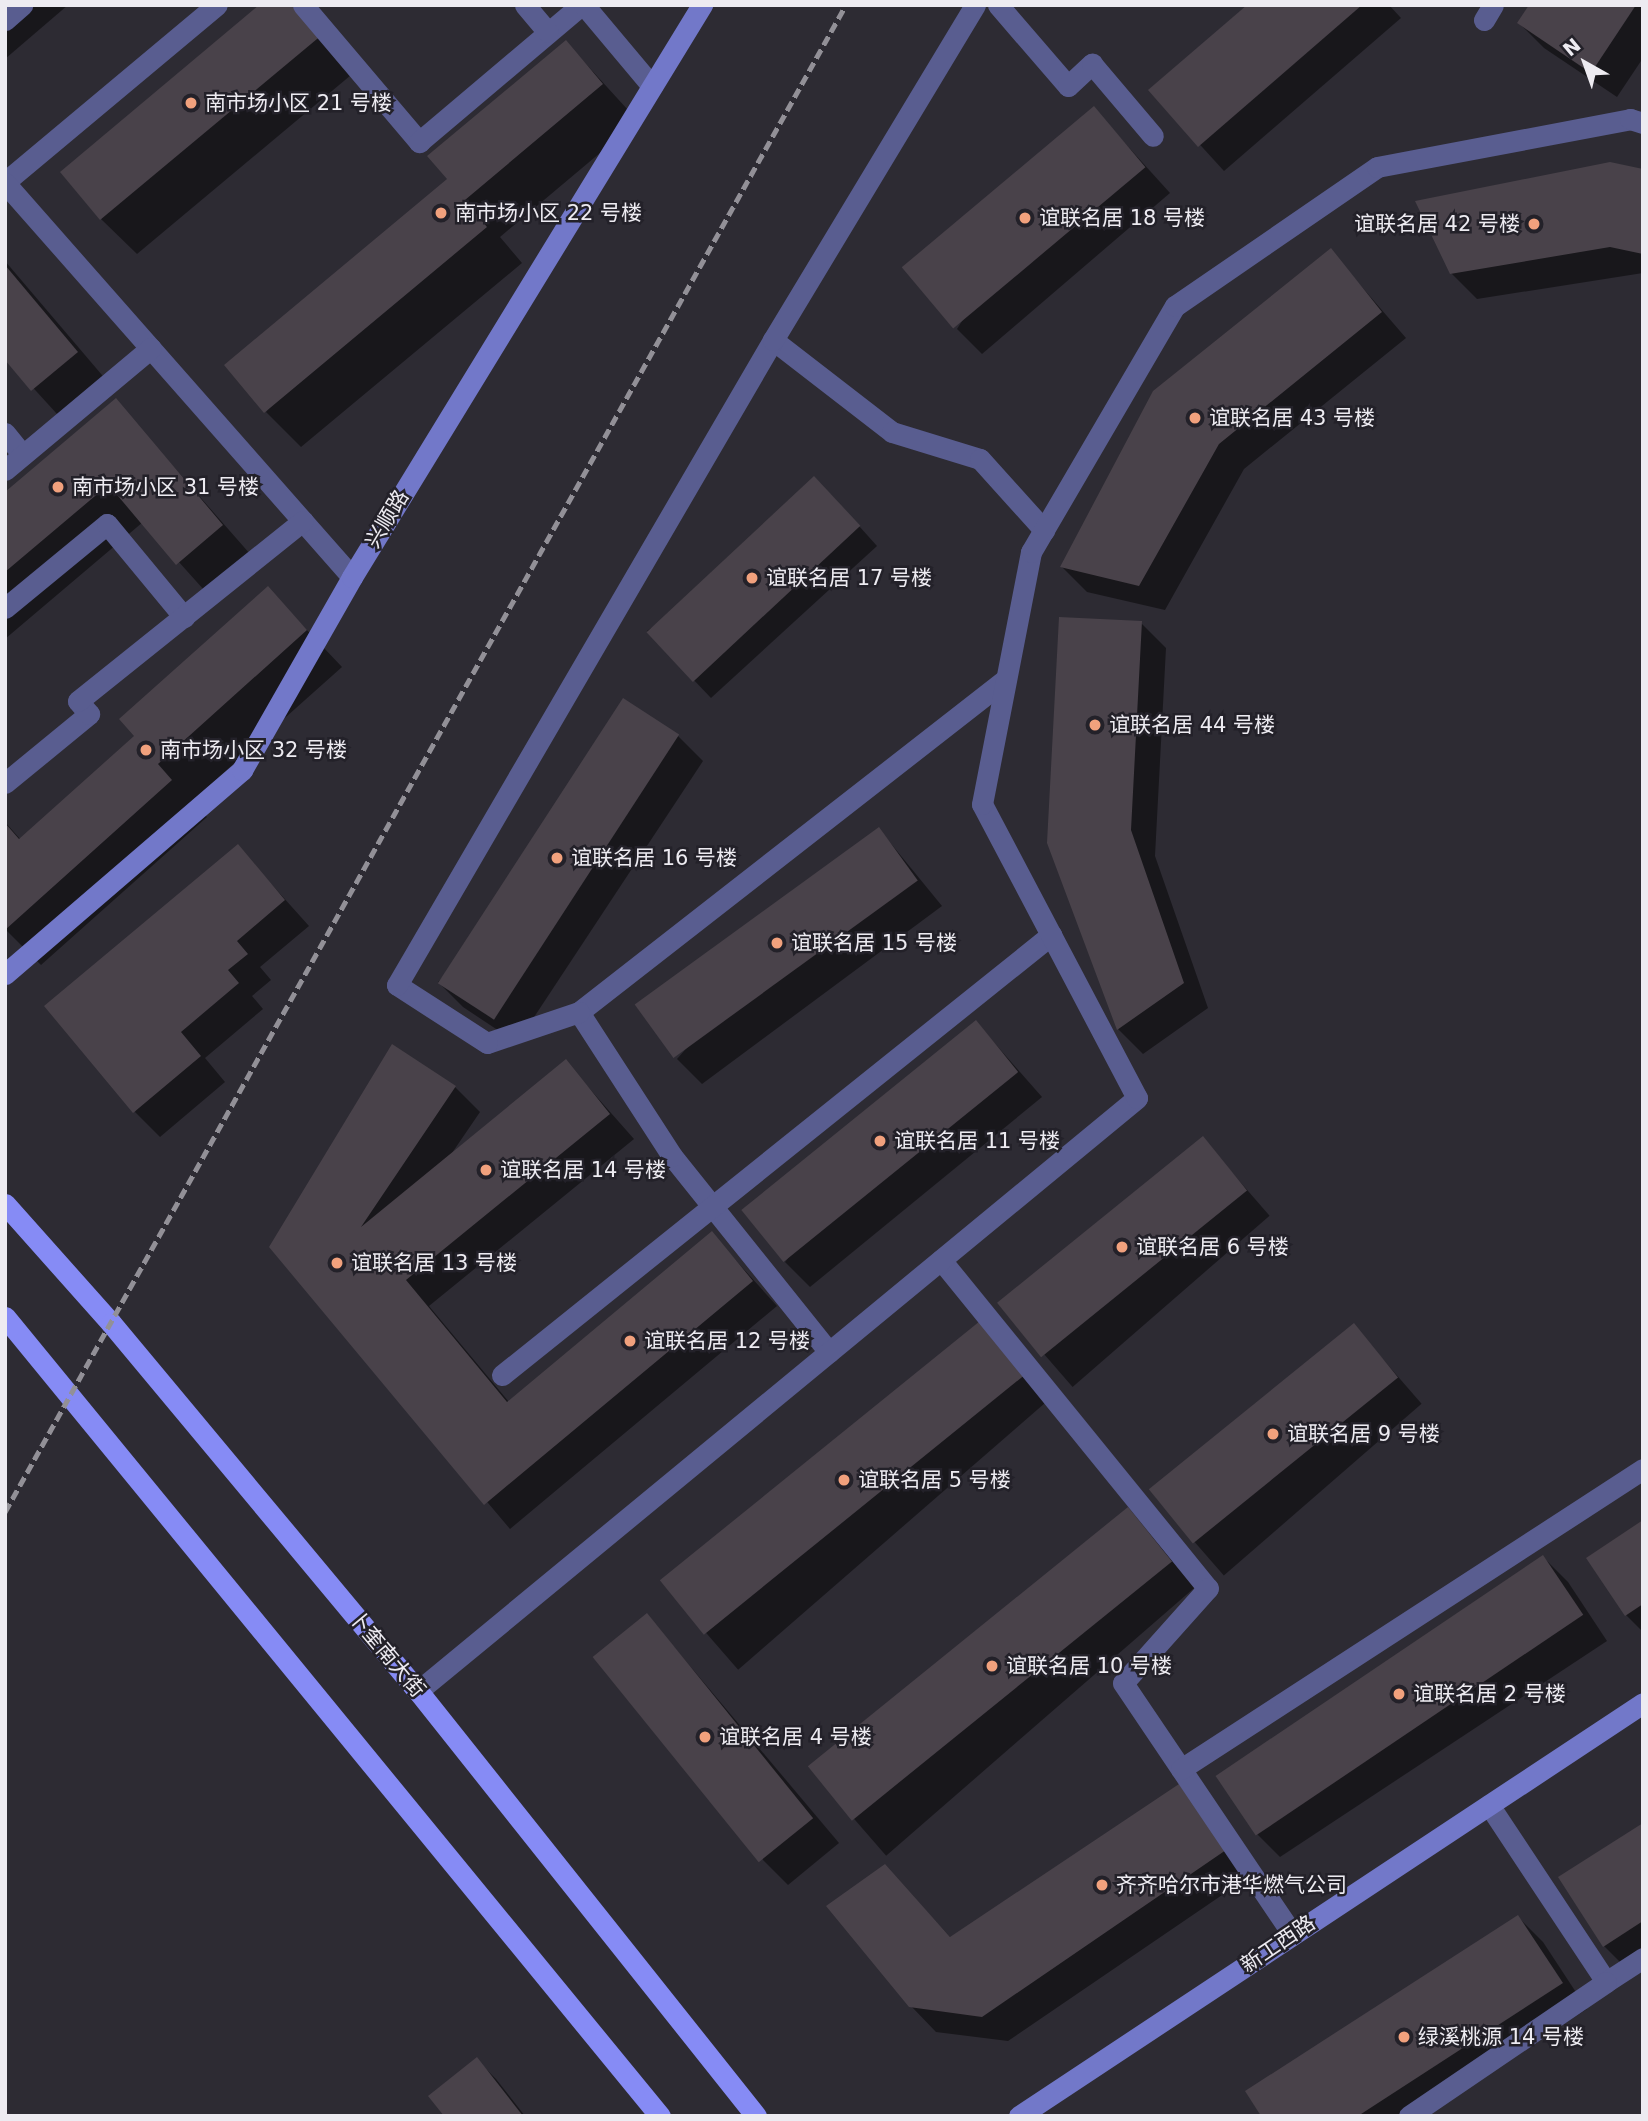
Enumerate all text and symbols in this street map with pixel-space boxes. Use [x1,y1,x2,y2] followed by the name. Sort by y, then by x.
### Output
[1550,28,1620,98] north arrow
[1558,33,1585,60] text: N
[205,90,392,116] place label: 南市场小区 21 号楼
[183,95,199,111] marker: 南市场小区 21 号楼
[455,200,642,226] place label: 南市场小区 22 号楼
[433,205,449,221] marker: 南市场小区 22 号楼
[1039,205,1205,231] place label: 谊联名居 18 号楼
[1017,210,1033,226] marker: 谊联名居 18 号楼
[1354,211,1520,237] place label: 谊联名居 42 号楼
[1526,216,1542,232] marker: 谊联名居 42 号楼
[1209,405,1375,431] place label: 谊联名居 43 号楼
[1187,410,1203,426] marker: 谊联名居 43 号楼
[72,474,259,500] place label: 南市场小区 31 号楼
[50,479,66,495] marker: 南市场小区 31 号楼
[360,486,414,552] street label: 兴顺路
[766,565,932,591] place label: 谊联名居 17 号楼
[744,570,760,586] marker: 谊联名居 17 号楼
[1109,712,1275,738] place label: 谊联名居 44 号楼
[1087,717,1103,733] marker: 谊联名居 44 号楼
[160,737,347,763] place label: 南市场小区 32 号楼
[138,742,154,758] marker: 南市场小区 32 号楼
[571,845,737,871] place label: 谊联名居 16 号楼
[549,850,565,866] marker: 谊联名居 16 号楼
[791,930,957,956] place label: 谊联名居 15 号楼
[769,935,785,951] marker: 谊联名居 15 号楼
[894,1128,1060,1154] place label: 谊联名居 11 号楼
[872,1133,888,1149] marker: 谊联名居 11 号楼
[500,1157,666,1183] place label: 谊联名居 14 号楼
[478,1162,494,1178] marker: 谊联名居 14 号楼
[1136,1234,1289,1260] place label: 谊联名居 6 号楼
[1114,1239,1130,1255] marker: 谊联名居 6 号楼
[351,1250,517,1276] place label: 谊联名居 13 号楼
[329,1255,345,1271] marker: 谊联名居 13 号楼
[644,1328,810,1354] place label: 谊联名居 12 号楼
[622,1333,638,1349] marker: 谊联名居 12 号楼
[1287,1421,1440,1447] place label: 谊联名居 9 号楼
[1265,1426,1281,1442] marker: 谊联名居 9 号楼
[858,1467,1011,1493] place label: 谊联名居 5 号楼
[836,1472,852,1488] marker: 谊联名居 5 号楼
[344,1606,430,1702] street label: 卜奎南大街
[1006,1653,1172,1679] place label: 谊联名居 10 号楼
[984,1658,1000,1674] marker: 谊联名居 10 号楼
[1413,1681,1566,1707] place label: 谊联名居 2 号楼
[1391,1686,1407,1702] marker: 谊联名居 2 号楼
[719,1724,872,1750] place label: 谊联名居 4 号楼
[697,1729,713,1745] marker: 谊联名居 4 号楼
[1116,1872,1347,1898] place label: 齐齐哈尔市港华燃气公司
[1094,1877,1110,1893] marker: 齐齐哈尔市港华燃气公司
[1236,1910,1320,1978] street label: 新工西路
[1418,2024,1584,2050] place label: 绿溪桃源 14 号楼
[1396,2029,1412,2045] marker: 绿溪桃源 14 号楼

